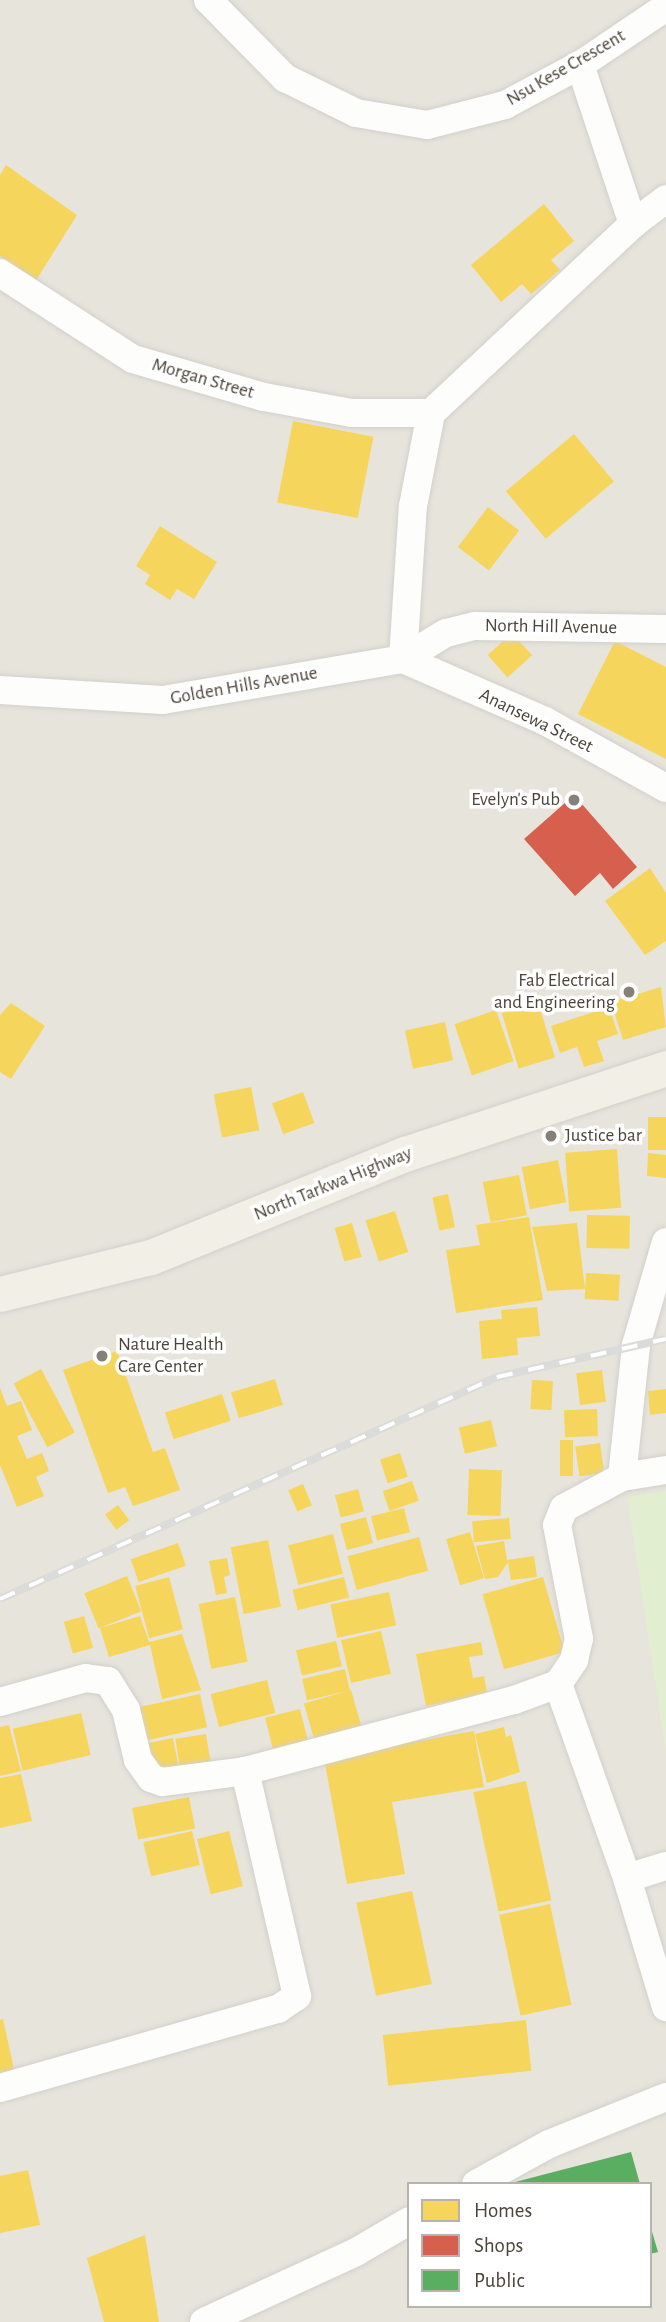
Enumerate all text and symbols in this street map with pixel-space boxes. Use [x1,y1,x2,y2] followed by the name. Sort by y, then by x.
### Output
[503,25,629,111] street label: Nsu Kese Crescent
[149,354,257,404] street label: Morgan Street
[485,614,617,640] street label: North Hill Avenue
[169,662,319,710] street label: Golden Hills Avenue
[475,684,597,758] street label: Anansewa Street
[471,789,560,811] place label: Evelyn's Pub
[566,792,582,808] marker: Evelyn's Pub
[494,970,615,1014] place label: Fab Electrical and Engineering
[621,984,637,1000] marker: Fab Electrical and Engineering
[565,1125,642,1147] place label: Justice bar
[543,1128,559,1144] marker: Justice bar
[251,1142,415,1226] street label: North Tarkwa Highway
[118,1334,224,1378] place label: Nature Health Care Center
[92,1346,112,1366] marker: Nature Health Care Center
[407,2182,652,2308] legend
[474,2200,532,2221] text: Homes
[474,2235,523,2256] text: Shops
[474,2270,524,2291] text: Public

